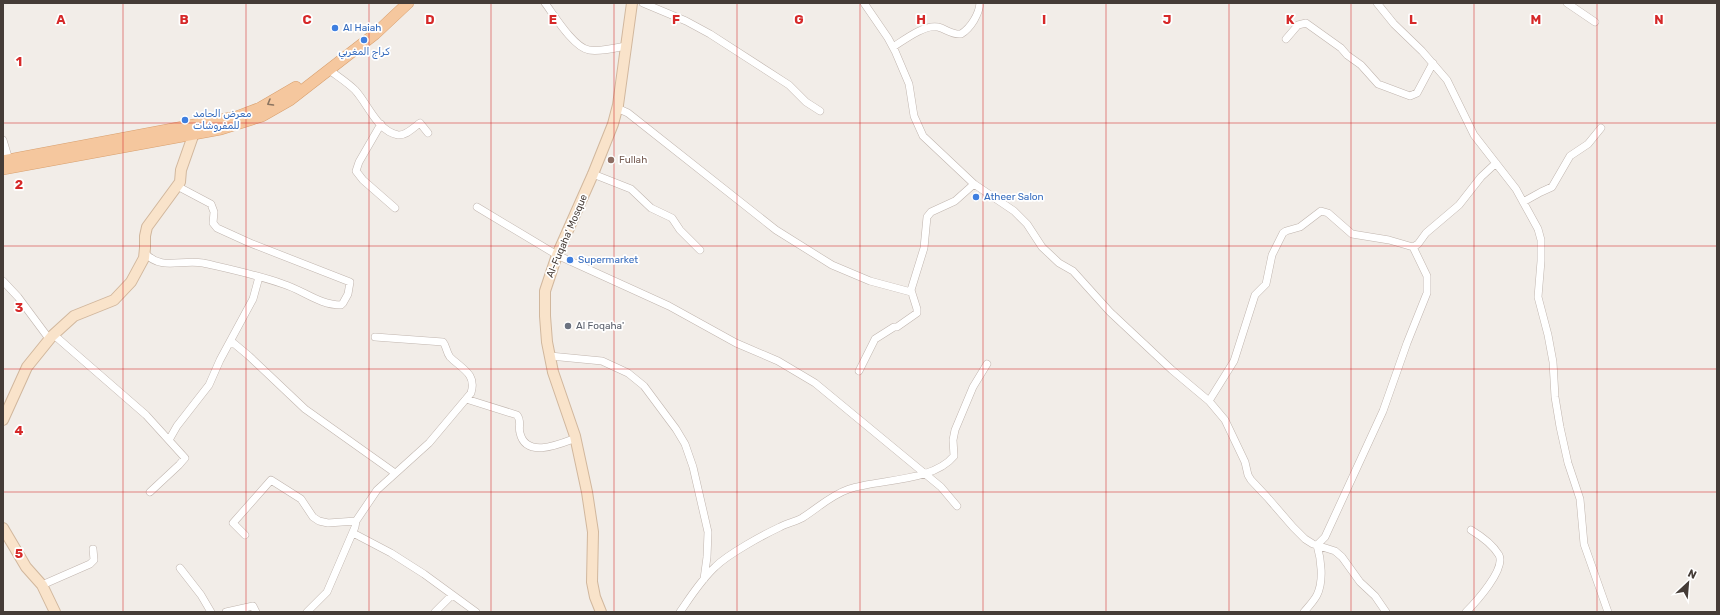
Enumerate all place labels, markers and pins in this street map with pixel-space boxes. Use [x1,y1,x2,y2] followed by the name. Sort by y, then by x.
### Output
[343,22,381,34] place label: Al Haiah
[330,23,340,33] marker: Al Haiah
[359,35,369,45] marker: كراج المغربي
[338,46,390,60] place label: كراج المغربي
[193,108,252,132] place label: معرض الحامد للمفروشات
[180,115,190,125] marker: معرض الحامد للمفروشات
[619,154,647,166] place label: Fullah
[606,155,616,165] marker: Fullah
[984,191,1044,203] place label: Atheer Salon
[971,192,981,202] marker: Atheer Salon
[578,254,638,266] place label: Supermarket
[565,255,575,265] marker: Supermarket
[576,320,624,332] place label: Al Foqaha'
[563,321,573,331] marker: Al Foqaha'

